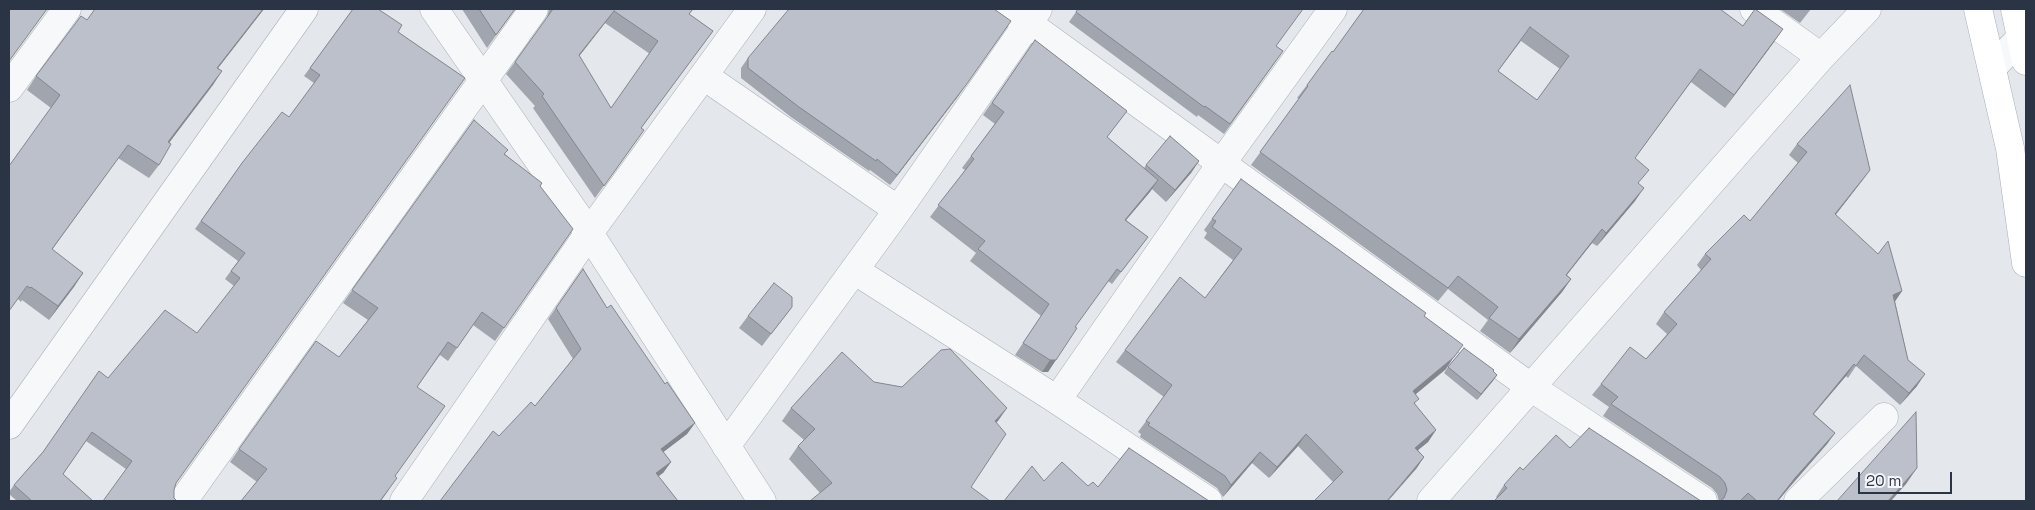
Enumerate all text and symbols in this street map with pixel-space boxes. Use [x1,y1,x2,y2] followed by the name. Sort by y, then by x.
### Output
[1860,462,1954,494] scale bar
[1866,471,1901,490] text: 20 m

